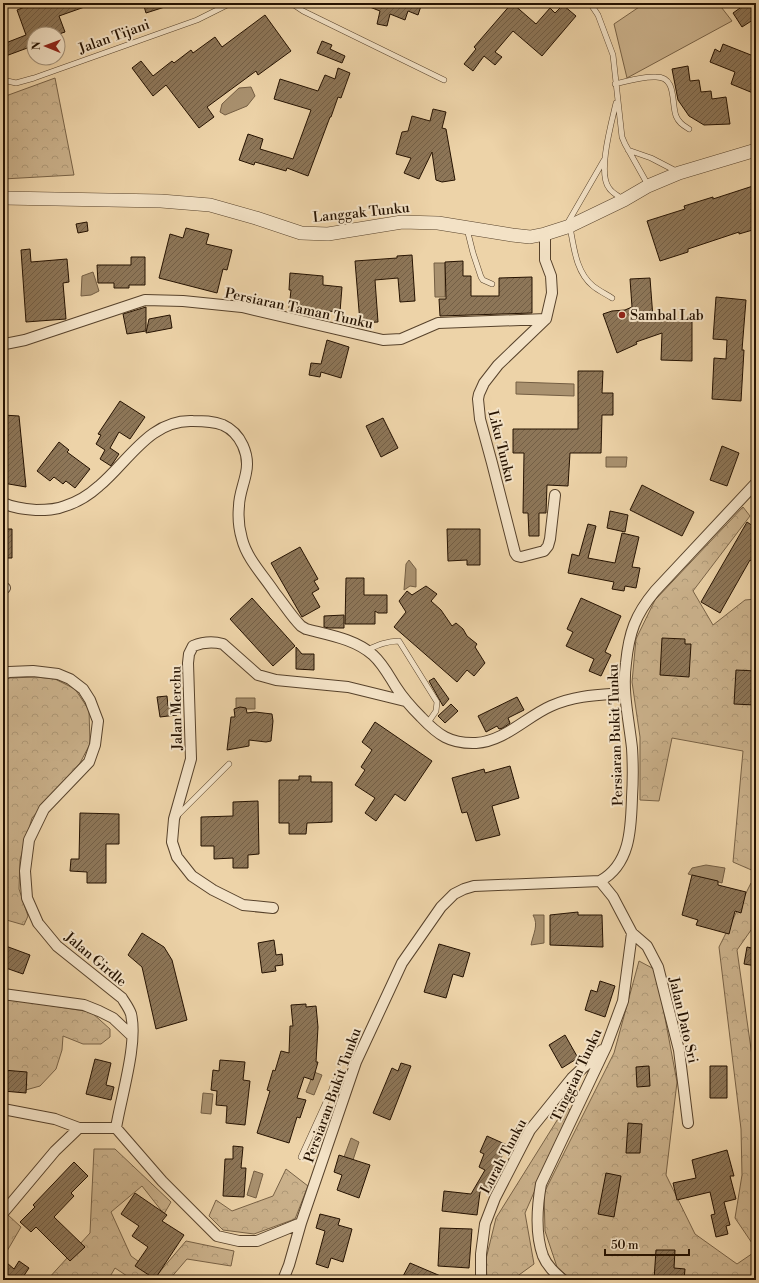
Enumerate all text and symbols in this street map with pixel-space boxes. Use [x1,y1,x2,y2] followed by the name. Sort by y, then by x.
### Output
[75,16,153,58] street label: Jalan Tijani
[26,26,66,66] north arrow
[30,41,44,50] text: N
[312,199,410,227] street label: Langgak Tunku
[223,284,375,334] street label: Persiaran Taman Tunku
[630,307,704,325] place label: Sambal Lab
[617,310,627,320] marker: Sambal Lab
[483,409,519,484] street label: Liku Tunku
[605,664,627,806] street label: Persiaran Bukit Tunku
[167,666,187,751] street label: Jalan Merchu
[60,928,130,991] street label: Jalan Girdle
[664,974,702,1065] street label: Jalan Dato Sri
[300,1025,366,1165] street label: Persiaran Bukit Tunku
[547,1026,606,1125] street label: Tinggian Tunku
[477,1116,531,1197] street label: Lurah Tunku
[605,1231,689,1257] scale bar
[611,1238,639,1253] text: 50 m

